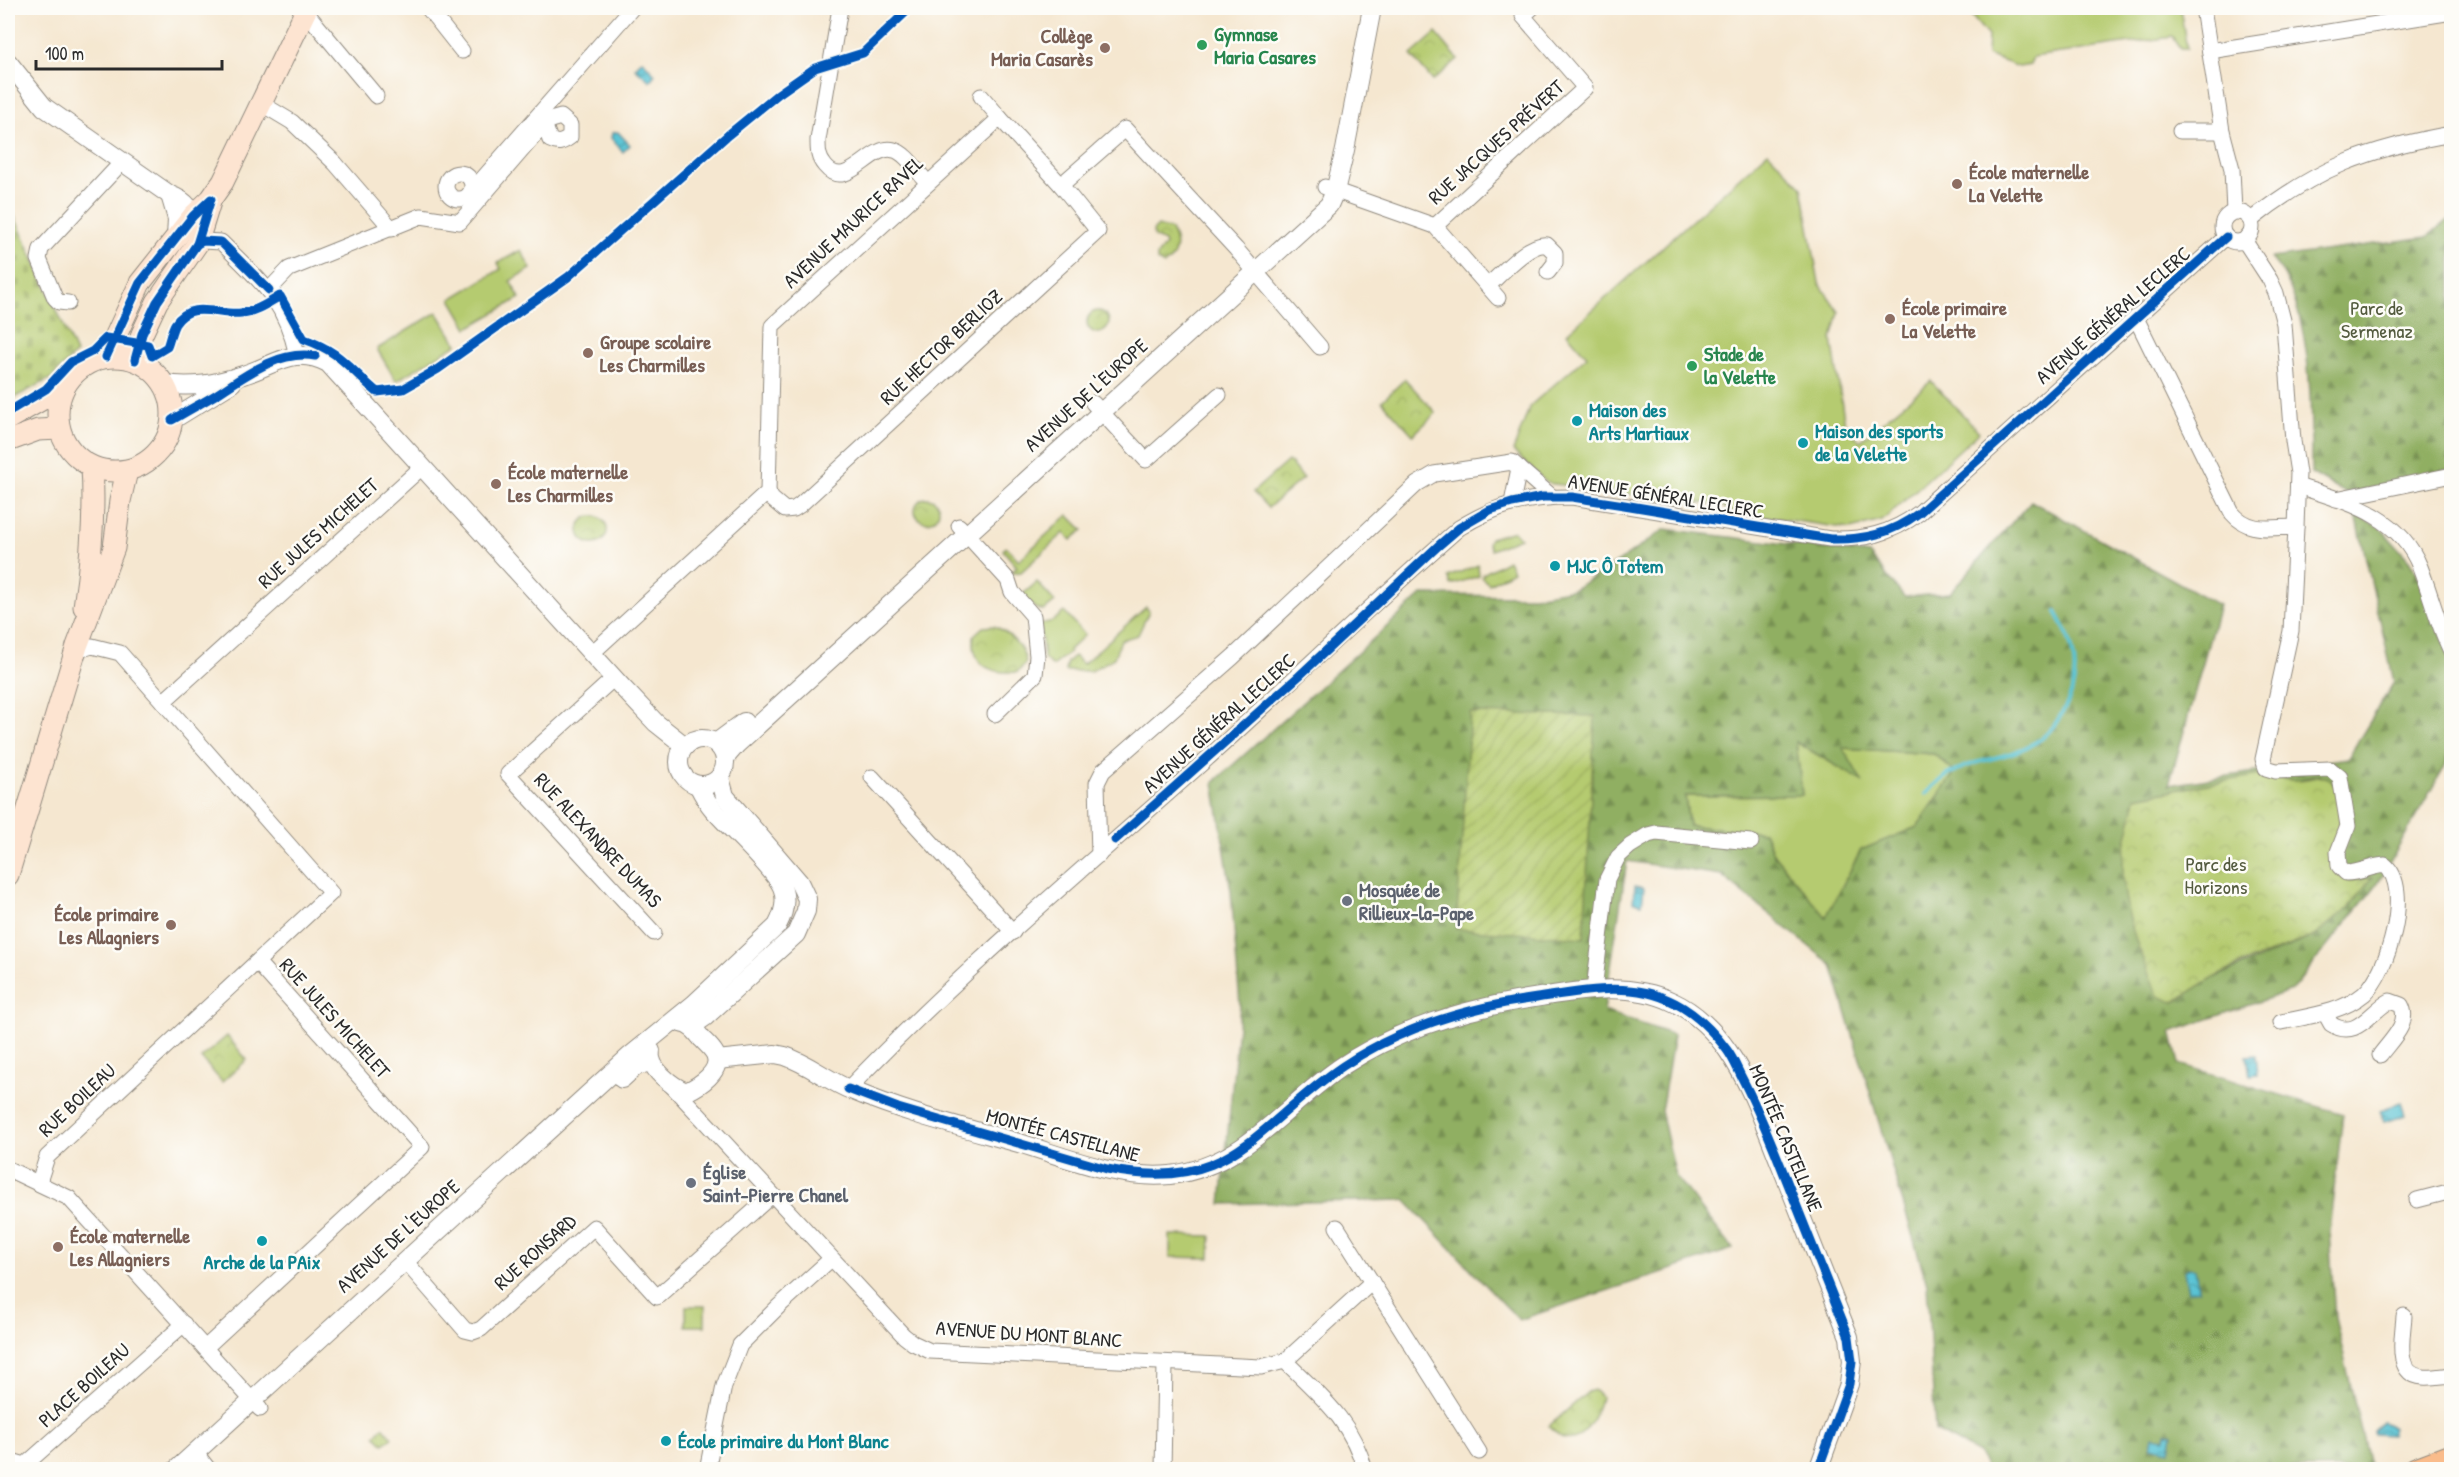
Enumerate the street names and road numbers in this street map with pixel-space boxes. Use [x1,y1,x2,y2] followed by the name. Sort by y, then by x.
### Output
[1422,73,1570,210] street label: RUE JACQUES PRÉVERT
[777,150,928,294] street label: AVENUE MAURICE RAVEL
[2029,240,2196,390] street label: AVENUE GÉNÉRAL LECLERC
[874,283,1008,410] street label: RUE HECTOR BERLIOZ
[1018,332,1153,457] street label: AVENUE DE L'EUROPE
[1567,467,1766,524] street label: AVENUE GÉNÉRAL LECLERC
[252,471,384,594] street label: RUE JULES MICHELET
[1136,647,1301,799] street label: AVENUE GÉNÉRAL LECLERC
[529,766,668,913] street label: RUE ALEXANDRE DUMAS
[274,952,397,1084] street label: RUE JULES MICHELET
[32,1057,121,1142] street label: RUE BOILEAU
[1743,1060,1830,1216] street label: MONTÉE CASTELLANE
[984,1101,1143,1168] street label: MONTÉE CASTELLANE
[330,1173,465,1298] street label: AVENUE DE L'EUROPE
[488,1207,582,1296] street label: RUE RONSARD
[935,1314,1123,1353] street label: AVENUE DU MONT BLANC
[32,1336,135,1433] street label: PLACE BOILEAU

